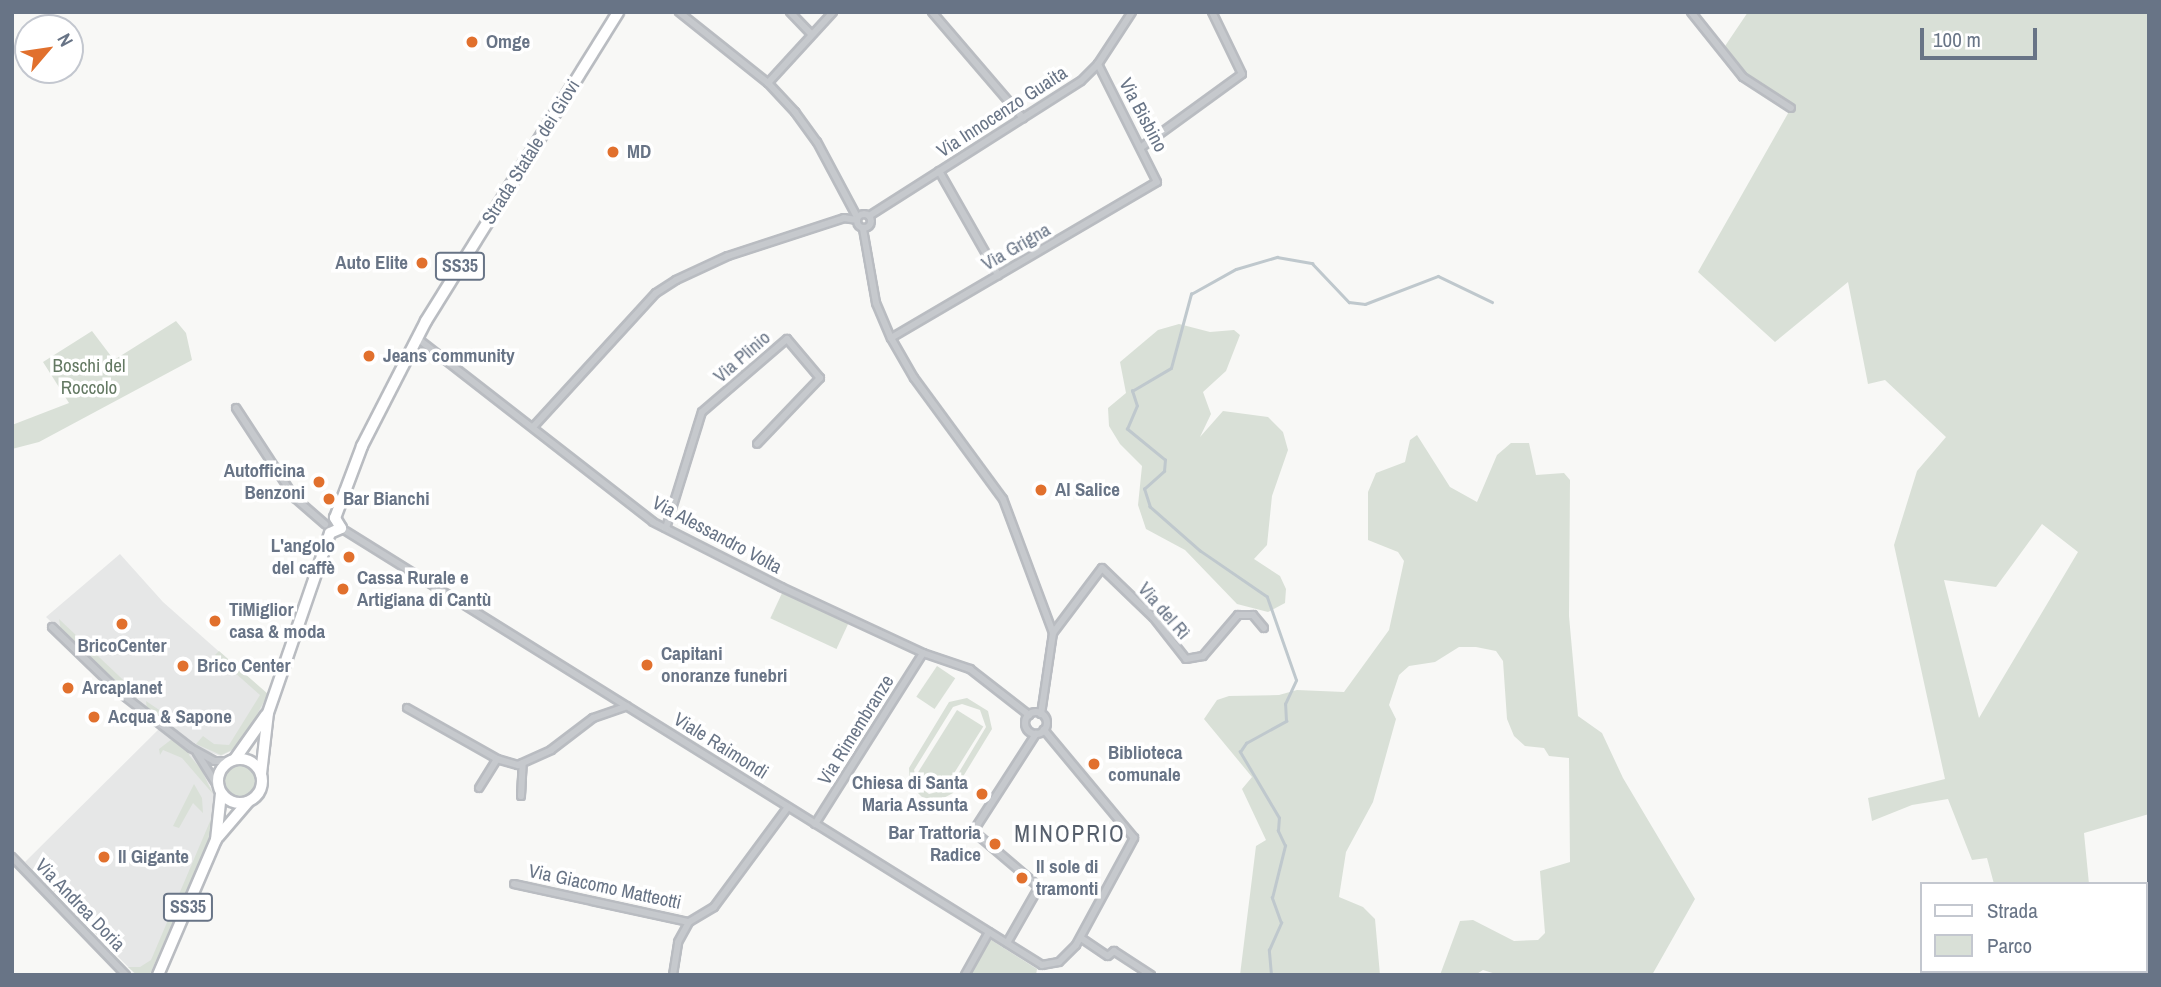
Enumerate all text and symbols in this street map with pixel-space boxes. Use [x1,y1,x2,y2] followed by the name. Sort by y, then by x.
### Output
[14,14,84,84] north arrow
[1923,14,2040,58] scale bar
[1933,25,1981,54] text: 100 m
[52,29,80,51] text: N
[486,31,530,53] place label: Omge
[464,34,480,50] marker: Omge
[933,61,1071,163] street label: Via Innocenzo Guaita
[1114,74,1172,156] street label: Via Bisbino
[477,75,585,229] street label: Strada Statale dei Giovi
[627,141,651,163] place label: MD
[605,144,621,160] marker: MD
[978,218,1054,276] street label: Via Grigna
[335,252,408,274] place label: Auto Elite
[434,252,486,280] road number: SS35
[414,255,430,271] marker: Auto Elite
[709,326,775,388] street label: Via Plinio
[383,345,515,367] place label: Jeans community
[361,348,377,364] marker: Jeans community
[53,355,125,399] park label: Boschi del Roccolo
[224,460,305,504] place label: Autofficina Benzoni
[311,474,327,490] marker: Autofficina Benzoni
[1055,479,1120,501] place label: Al Salice
[1033,482,1049,498] marker: Al Salice
[343,488,430,510] place label: Bar Bianchi
[321,491,337,507] marker: Bar Bianchi
[648,491,786,579] street label: Via Alessandro Volta
[271,535,335,579] place label: L'angolo del caffè
[341,549,357,565] marker: L'angolo del caffè
[357,567,491,611] place label: Cassa Rurale e Artigiana di Cantù
[1133,578,1195,644] street label: Via del Rì
[335,581,351,597] marker: Cassa Rurale e Artigiana di Cantù
[229,599,325,643] place label: TiMiglior casa & moda
[207,613,223,629] marker: TiMiglior casa & moda
[114,616,130,632] marker: BricoCenter
[77,635,167,657] place label: BricoCenter
[661,643,787,687] place label: Capitani onoranze funebri
[197,655,290,677] place label: Brico Center
[639,657,655,673] marker: Capitani onoranze funebri
[175,658,191,674] marker: Brico Center
[813,671,899,789] street label: Via Rimembranze
[82,677,163,699] place label: Arcaplanet
[60,680,76,696] marker: Arcaplanet
[108,706,232,728] place label: Acqua & Sapone
[670,708,772,784] street label: Viale Raimondi
[86,709,102,725] marker: Acqua & Sapone
[1108,742,1182,786] place label: Biblioteca comunale
[1086,756,1102,772] marker: Biblioteca comunale
[852,772,968,816] place label: Chiesa di Santa Maria Assunta
[974,786,990,802] marker: Chiesa di Santa Maria Assunta
[1015,820,1125,848] district label: MINOPRIO
[888,822,981,866] place label: Bar Trattoria Radice
[987,836,1003,852] marker: Bar Trattoria Radice
[118,846,189,868] place label: Il Gigante
[96,849,112,865] marker: Il Gigante
[30,854,130,956] street label: Via Andrea Doria
[1036,856,1098,900] place label: Il sole di tramonti
[527,860,683,914] street label: Via Giacomo Matteotti
[1014,870,1030,886] marker: Il sole di tramonti
[1920,882,2147,973] legend
[162,893,214,922] road number: SS35
[1987,896,2038,925] text: Strada
[1987,931,2032,960] text: Parco

